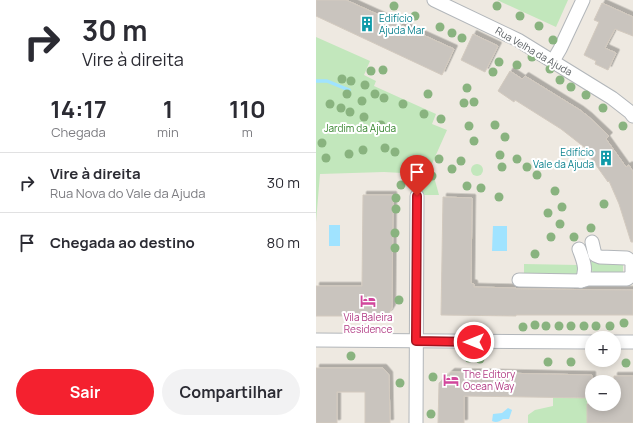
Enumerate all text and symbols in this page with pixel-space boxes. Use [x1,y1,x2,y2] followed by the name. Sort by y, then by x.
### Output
[82,11,147,49] text: 30 m
[379,11,425,37] place label: Edifício Ajuda Mar
[358,15,376,33] building icon: Edifício Ajuda Mar
[16,16,68,68] icon: right
[493,23,575,79] street label: Rua Velha da Ajuda
[82,47,184,71] text: Vire à direita
[50,92,107,125] text: 14:17
[163,92,173,125] text: 1
[229,92,266,125] text: 110
[324,121,396,135] park label: Jardim da Ajuda
[51,123,106,141] text: Chegada
[157,123,179,141] text: min
[242,123,253,141] text: m
[533,145,594,171] place label: Edifício Vale da Ajuda
[597,149,615,167] building icon: Edifício Vale da Ajuda
[400,155,434,196] pin
[406,161,428,183] icon: arrive
[50,163,141,184] text: Vire à direita
[16,172,38,194] icon: right
[267,172,300,193] text: 30 m
[50,184,205,202] text: Rua Nova do Vale da Ajuda
[16,232,38,254] icon: arrive
[50,232,195,253] text: Chegada ao destino
[266,232,300,253] text: 80 m
[359,292,377,310] hotel icon: Vila Baleira Residence
[343,310,393,336] place label: Vila Baleira Residence
[453,321,495,363] position arrow
[585,331,621,411] map controls
[585,331,621,367] button: +
[463,367,516,393] place label: The Editory Ocean Way
[16,369,154,415] button: Sair
[162,369,300,415] button: Compartilhar
[442,371,460,389] hotel icon: The Editory Ocean Way
[585,375,621,411] button: −

